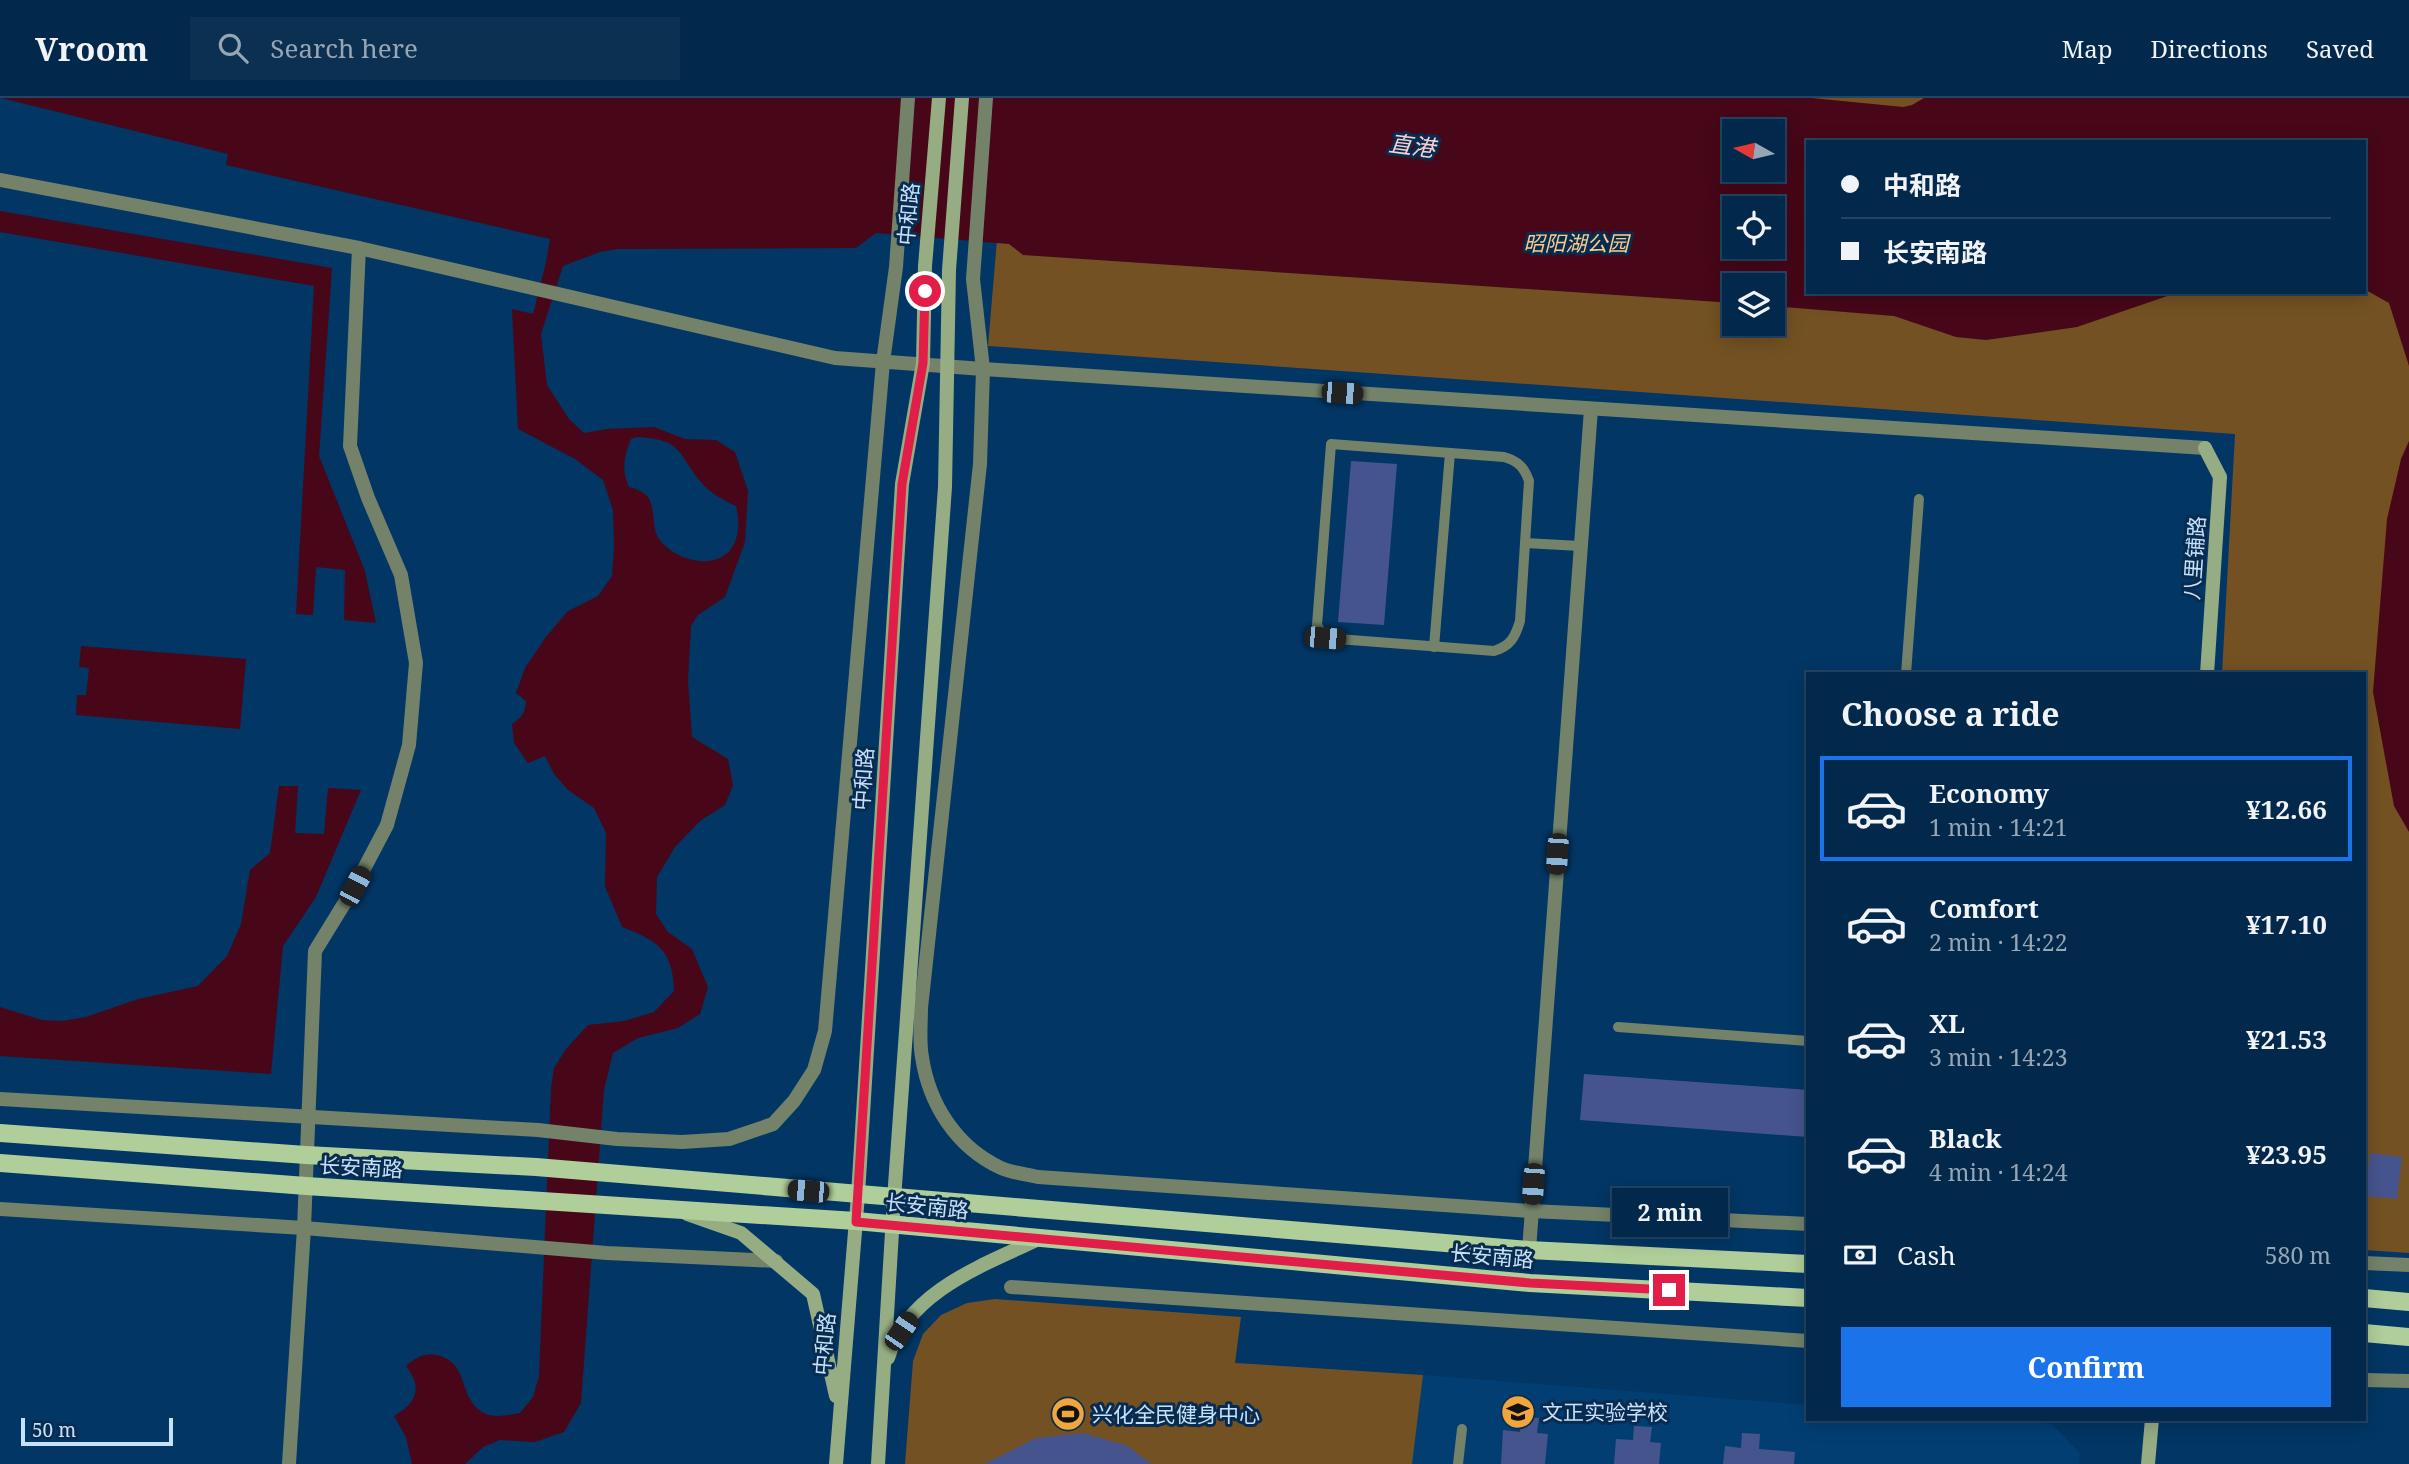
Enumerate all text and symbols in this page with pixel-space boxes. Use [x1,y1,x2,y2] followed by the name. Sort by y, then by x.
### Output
[190,17,680,80] search box
[35,26,148,71] text: Vroom
[214,29,252,67] icon: search
[270,30,418,66] text: Search here
[2062,32,2113,65] text: Map
[2151,32,2268,65] text: Directions
[2306,32,2374,65] text: Saved
[1722,119,1785,182] north arrow
[1722,119,1785,336] map controls
[1387,126,1440,164] water label: 直港
[1883,167,1961,203] text: 中和路
[891,181,925,247] street label: 中和路
[1722,196,1785,259] button: locate
[1524,229,1631,257] park label: 昭阳湖公园
[1883,234,1987,270] text: 长安南路
[1722,273,1785,336] button: layers
[909,275,941,307] route start
[1321,381,1364,405] car
[2177,515,2211,601] street label: 八里铺路
[1304,626,1347,650] car
[1841,692,2060,735] text: Choose a ride
[847,747,879,811] street label: 中和路
[1929,775,2049,811] text: Economy
[1845,777,1908,840] icon: car
[2246,791,2327,827] text: ¥12.66
[1929,811,2067,843] text: 1 min · 14:21
[1546,832,1569,876] car
[336,863,375,909] car
[1929,890,2039,926] text: Comfort
[1845,892,1908,955] icon: car
[2246,906,2327,942] text: ¥17.10
[1929,926,2067,958] text: 2 min · 14:22
[1929,1005,1965,1041] text: XL
[1845,1007,1908,1070] icon: car
[2246,1021,2327,1057] text: ¥21.53
[1929,1041,2067,1073] text: 3 min · 14:23
[1929,1120,2002,1156] text: Black
[1845,1122,1908,1185] icon: car
[2246,1136,2327,1172] text: ¥23.95
[318,1151,404,1183] street label: 长安南路
[1929,1156,2067,1188] text: 4 min · 14:24
[1522,1162,1545,1206] car
[787,1179,830,1203] car
[884,1188,970,1224] street label: 长安南路
[1611,1188,1727,1238] callout: 2 min
[1637,1196,1703,1228] text: 2 min
[1841,1236,1879,1274] icon: cash
[1897,1237,1956,1273] text: Cash
[1449,1238,1535,1274] street label: 长安南路
[2265,1239,2331,1271] text: 580 m
[1653,1274,1685,1306] route end
[881,1308,922,1354] car
[807,1311,841,1377] street label: 中和路
[1841,1327,2331,1407] button: Confirm
[1499,1393,1537,1431] school or university icon: 文正实验学校
[1049,1395,1087,1433] sports icon: 兴化全民健身中心
[1542,1398,1668,1426] place label: 文正实验学校
[1092,1400,1260,1428] place label: 兴化全民健身中心
[21,1415,173,1447] scale bar
[32,1417,76,1443] text: 50 m

